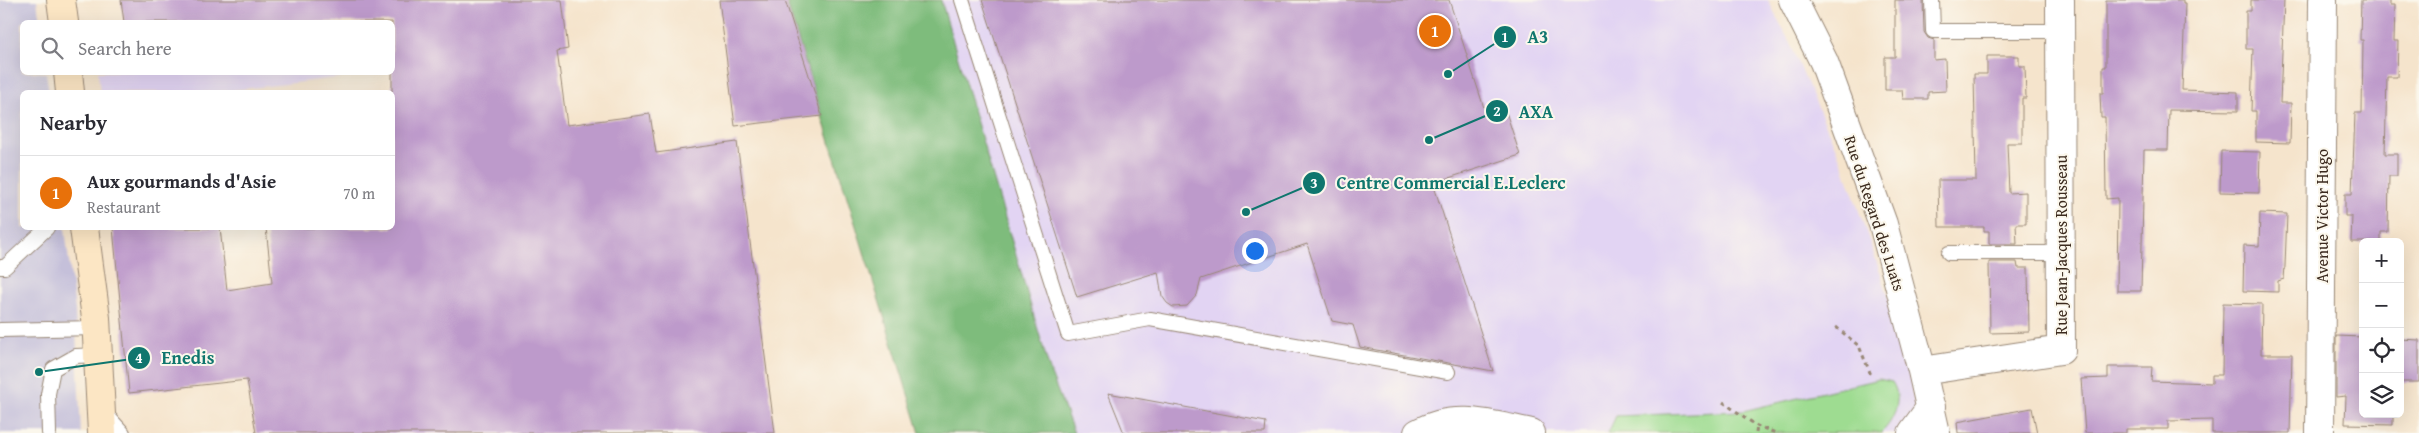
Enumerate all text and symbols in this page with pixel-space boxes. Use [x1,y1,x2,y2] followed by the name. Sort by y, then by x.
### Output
[1419,12,1451,50] pin: 1
[20,20,395,75] search box
[1492,20,1558,53] callout: A3
[1528,23,1548,50] text: A3
[1501,26,1509,47] text: 1
[38,34,66,62] icon: search
[78,34,172,62] text: Search here
[1484,95,1563,128] callout: AXA
[1519,98,1554,125] text: AXA
[1493,100,1501,121] text: 2
[40,107,107,138] text: Nearby
[1839,132,1911,294] street label: Rue du Regard des Luats
[2310,149,2334,283] street label: Avenue Victor Hugo
[2049,155,2073,335] street label: Rue Jean-Jacques Rousseau
[87,167,276,195] text: Aux gourmands d'Asie
[1301,167,1575,200] callout: Centre Commercial E.Leclerc
[1336,169,1566,196] text: Centre Commercial E.Leclerc
[1310,172,1318,193] text: 3
[52,181,60,205] text: 1
[343,181,375,205] text: 70 m
[87,195,161,219] text: Restaurant
[1242,238,1268,264] your location
[2359,238,2404,418] map controls
[2359,238,2404,283] button: +
[2359,283,2404,328] button: −
[2359,328,2404,373] button: locate
[126,341,224,374] callout: Enedis
[162,344,215,371] text: Enedis
[135,347,143,368] text: 4
[2359,373,2404,418] button: layers

